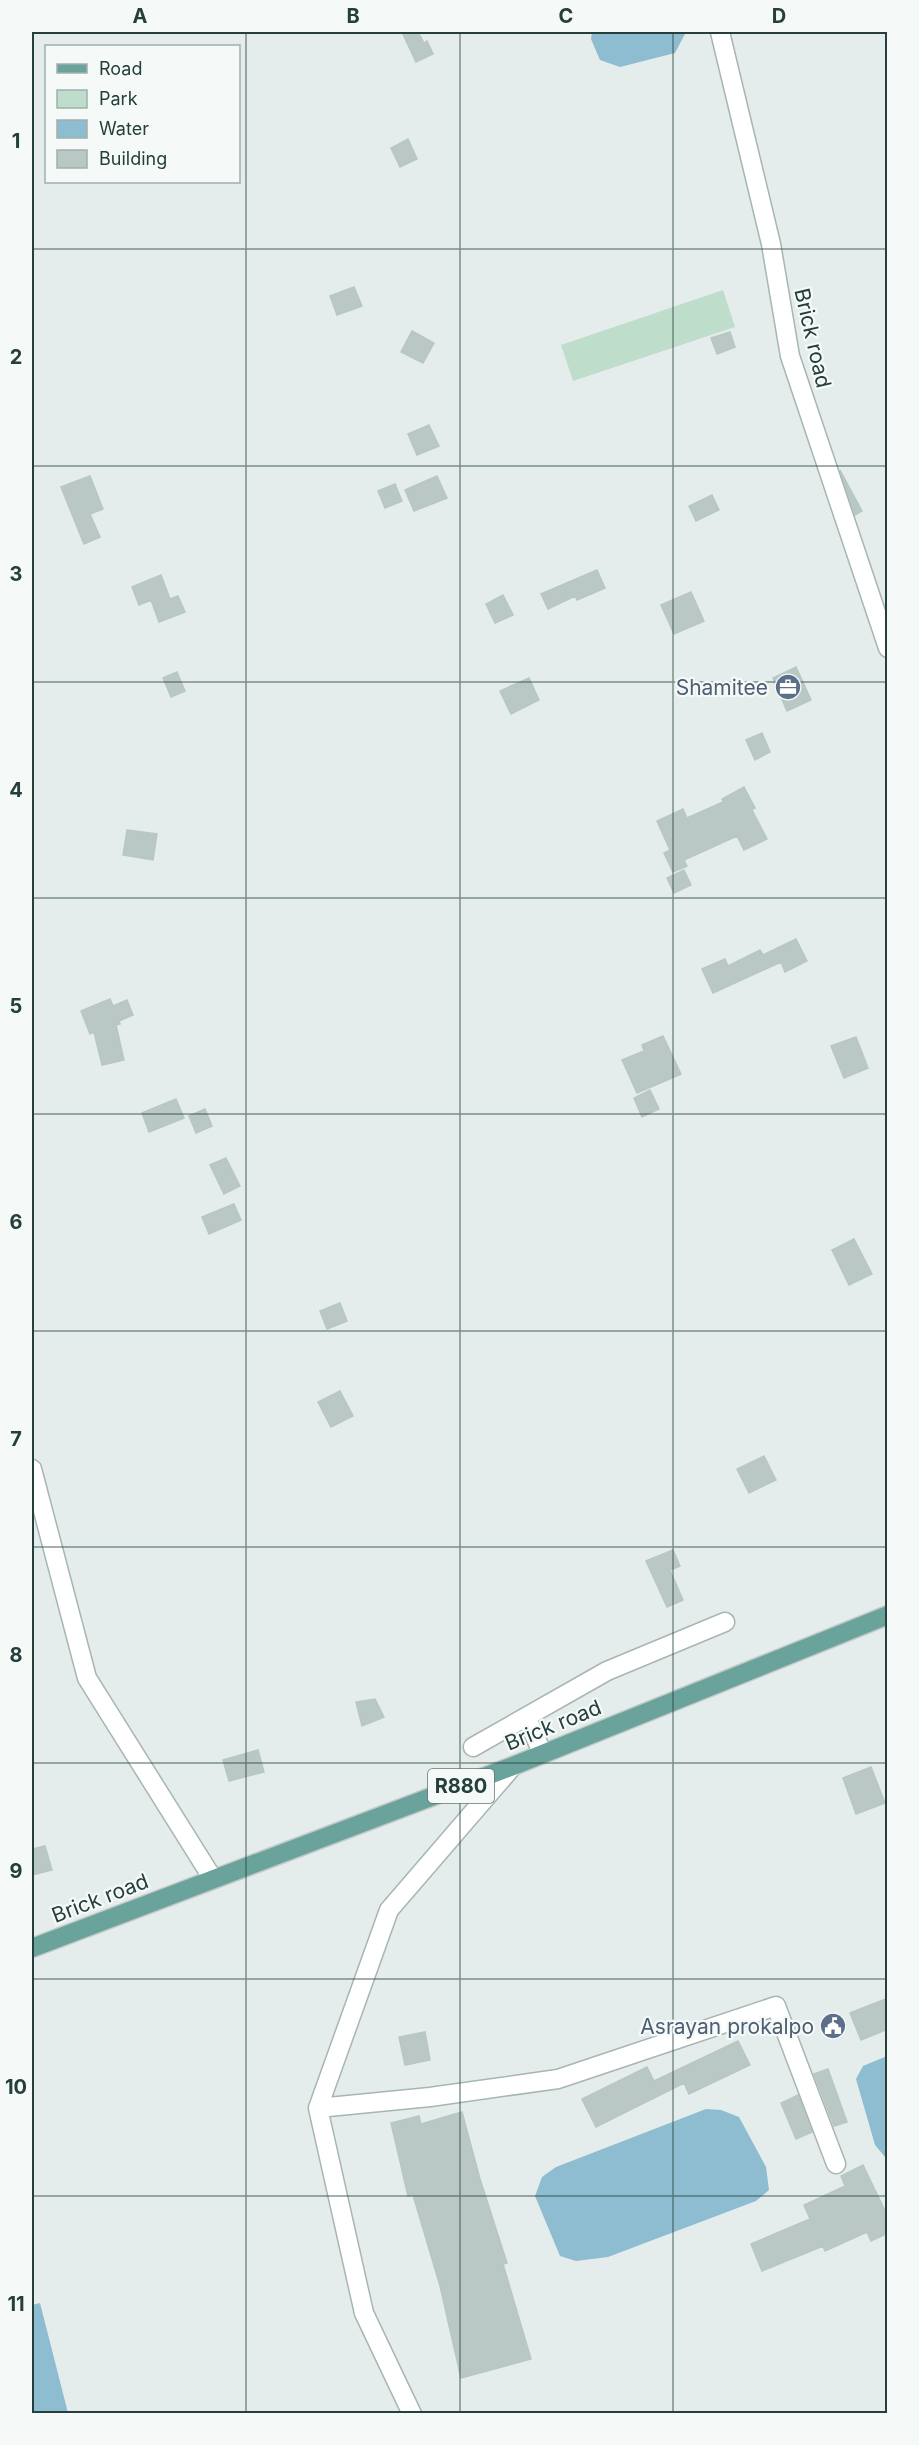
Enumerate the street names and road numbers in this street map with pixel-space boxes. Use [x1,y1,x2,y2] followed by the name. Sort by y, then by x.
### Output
[789,286,837,390] street label: Brick road
[501,1694,605,1756] street label: Brick road
[428,1769,494,1803] road number: R880
[48,1868,152,1928] street label: Brick road

